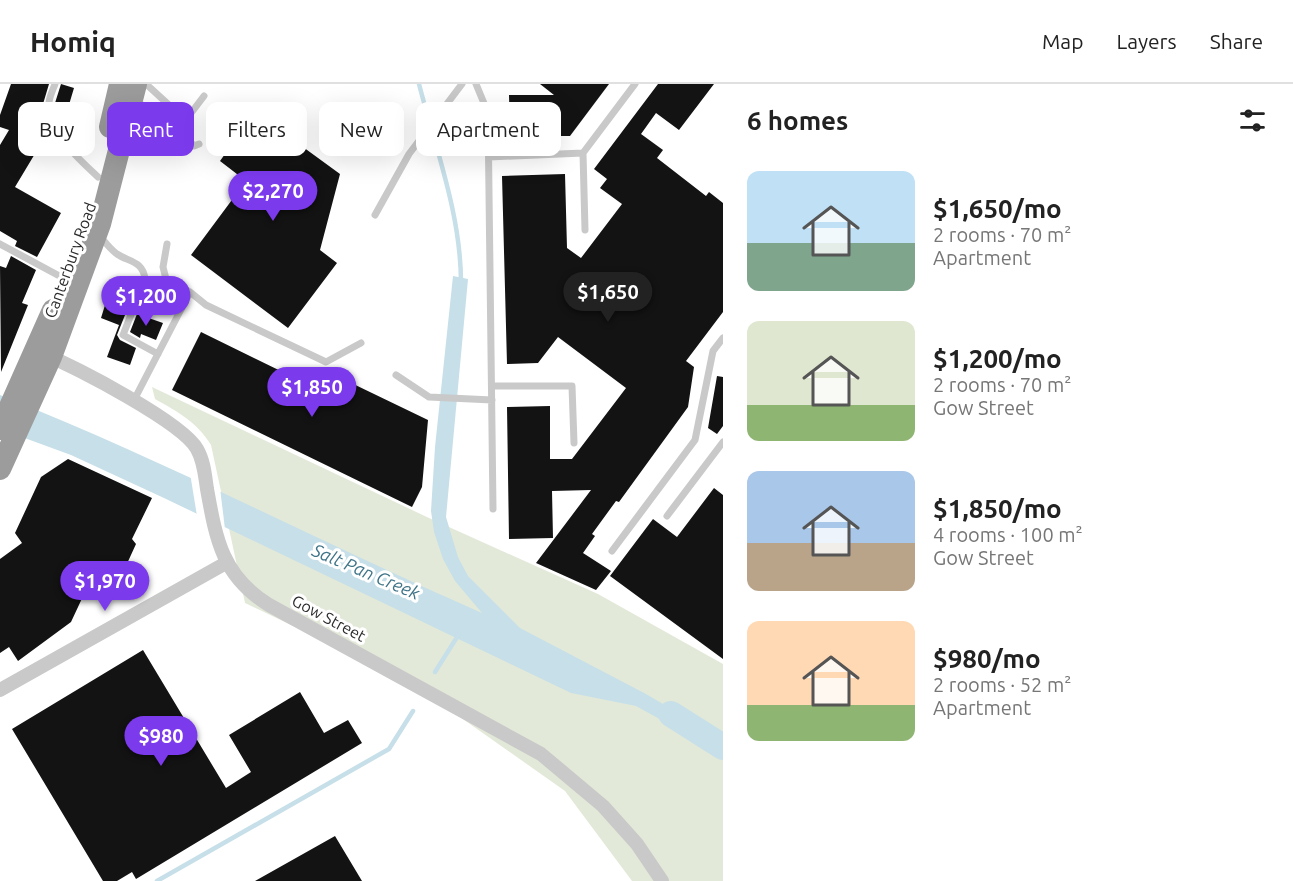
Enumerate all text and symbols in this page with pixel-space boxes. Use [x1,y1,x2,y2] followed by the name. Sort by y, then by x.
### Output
[30,26,116,57] text: Homiq
[1042,29,1083,53] text: Map
[1116,29,1177,53] text: Layers
[1210,29,1263,53] text: Share
[18,102,95,156] chip: Buy
[107,102,194,156] chip: Rent
[206,102,307,156] chip: Filters
[319,102,404,156] chip: New
[416,102,561,156] chip: Apartment
[1236,104,1269,137] icon: filters
[747,106,848,135] text: 6 homes
[224,171,322,222] pin: $2,270
[242,179,304,202] text: $2,270
[933,194,1062,223] text: $1,650/mo
[795,195,867,267] icon: home
[41,200,99,320] street label: Canterbury Road
[933,223,1071,246] text: 2 rooms · 70 m²
[933,246,1031,269] text: Apartment
[559,272,657,323] pin: $1,650
[97,276,195,327] pin: $1,200
[577,280,639,303] text: $1,650
[115,284,177,307] text: $1,200
[933,344,1062,373] text: $1,200/mo
[795,345,867,417] icon: home
[263,367,361,418] pin: $1,850
[933,373,1071,396] text: 2 rooms · 70 m²
[281,375,343,398] text: $1,850
[933,396,1034,419] text: Gow Street
[933,494,1062,523] text: $1,850/mo
[795,495,867,567] icon: home
[933,523,1083,546] text: 4 rooms · 100 m²
[309,539,424,603] water label: Salt Pan Creek
[933,546,1034,569] text: Gow Street
[56,561,154,612] pin: $1,970
[74,569,136,592] text: $1,970
[289,591,369,645] street label: Gow Street
[933,644,1041,673] text: $980/mo
[795,645,867,717] icon: home
[933,673,1071,696] text: 2 rooms · 52 m²
[933,696,1031,719] text: Apartment
[125,716,197,767] pin: $980
[138,724,184,747] text: $980

